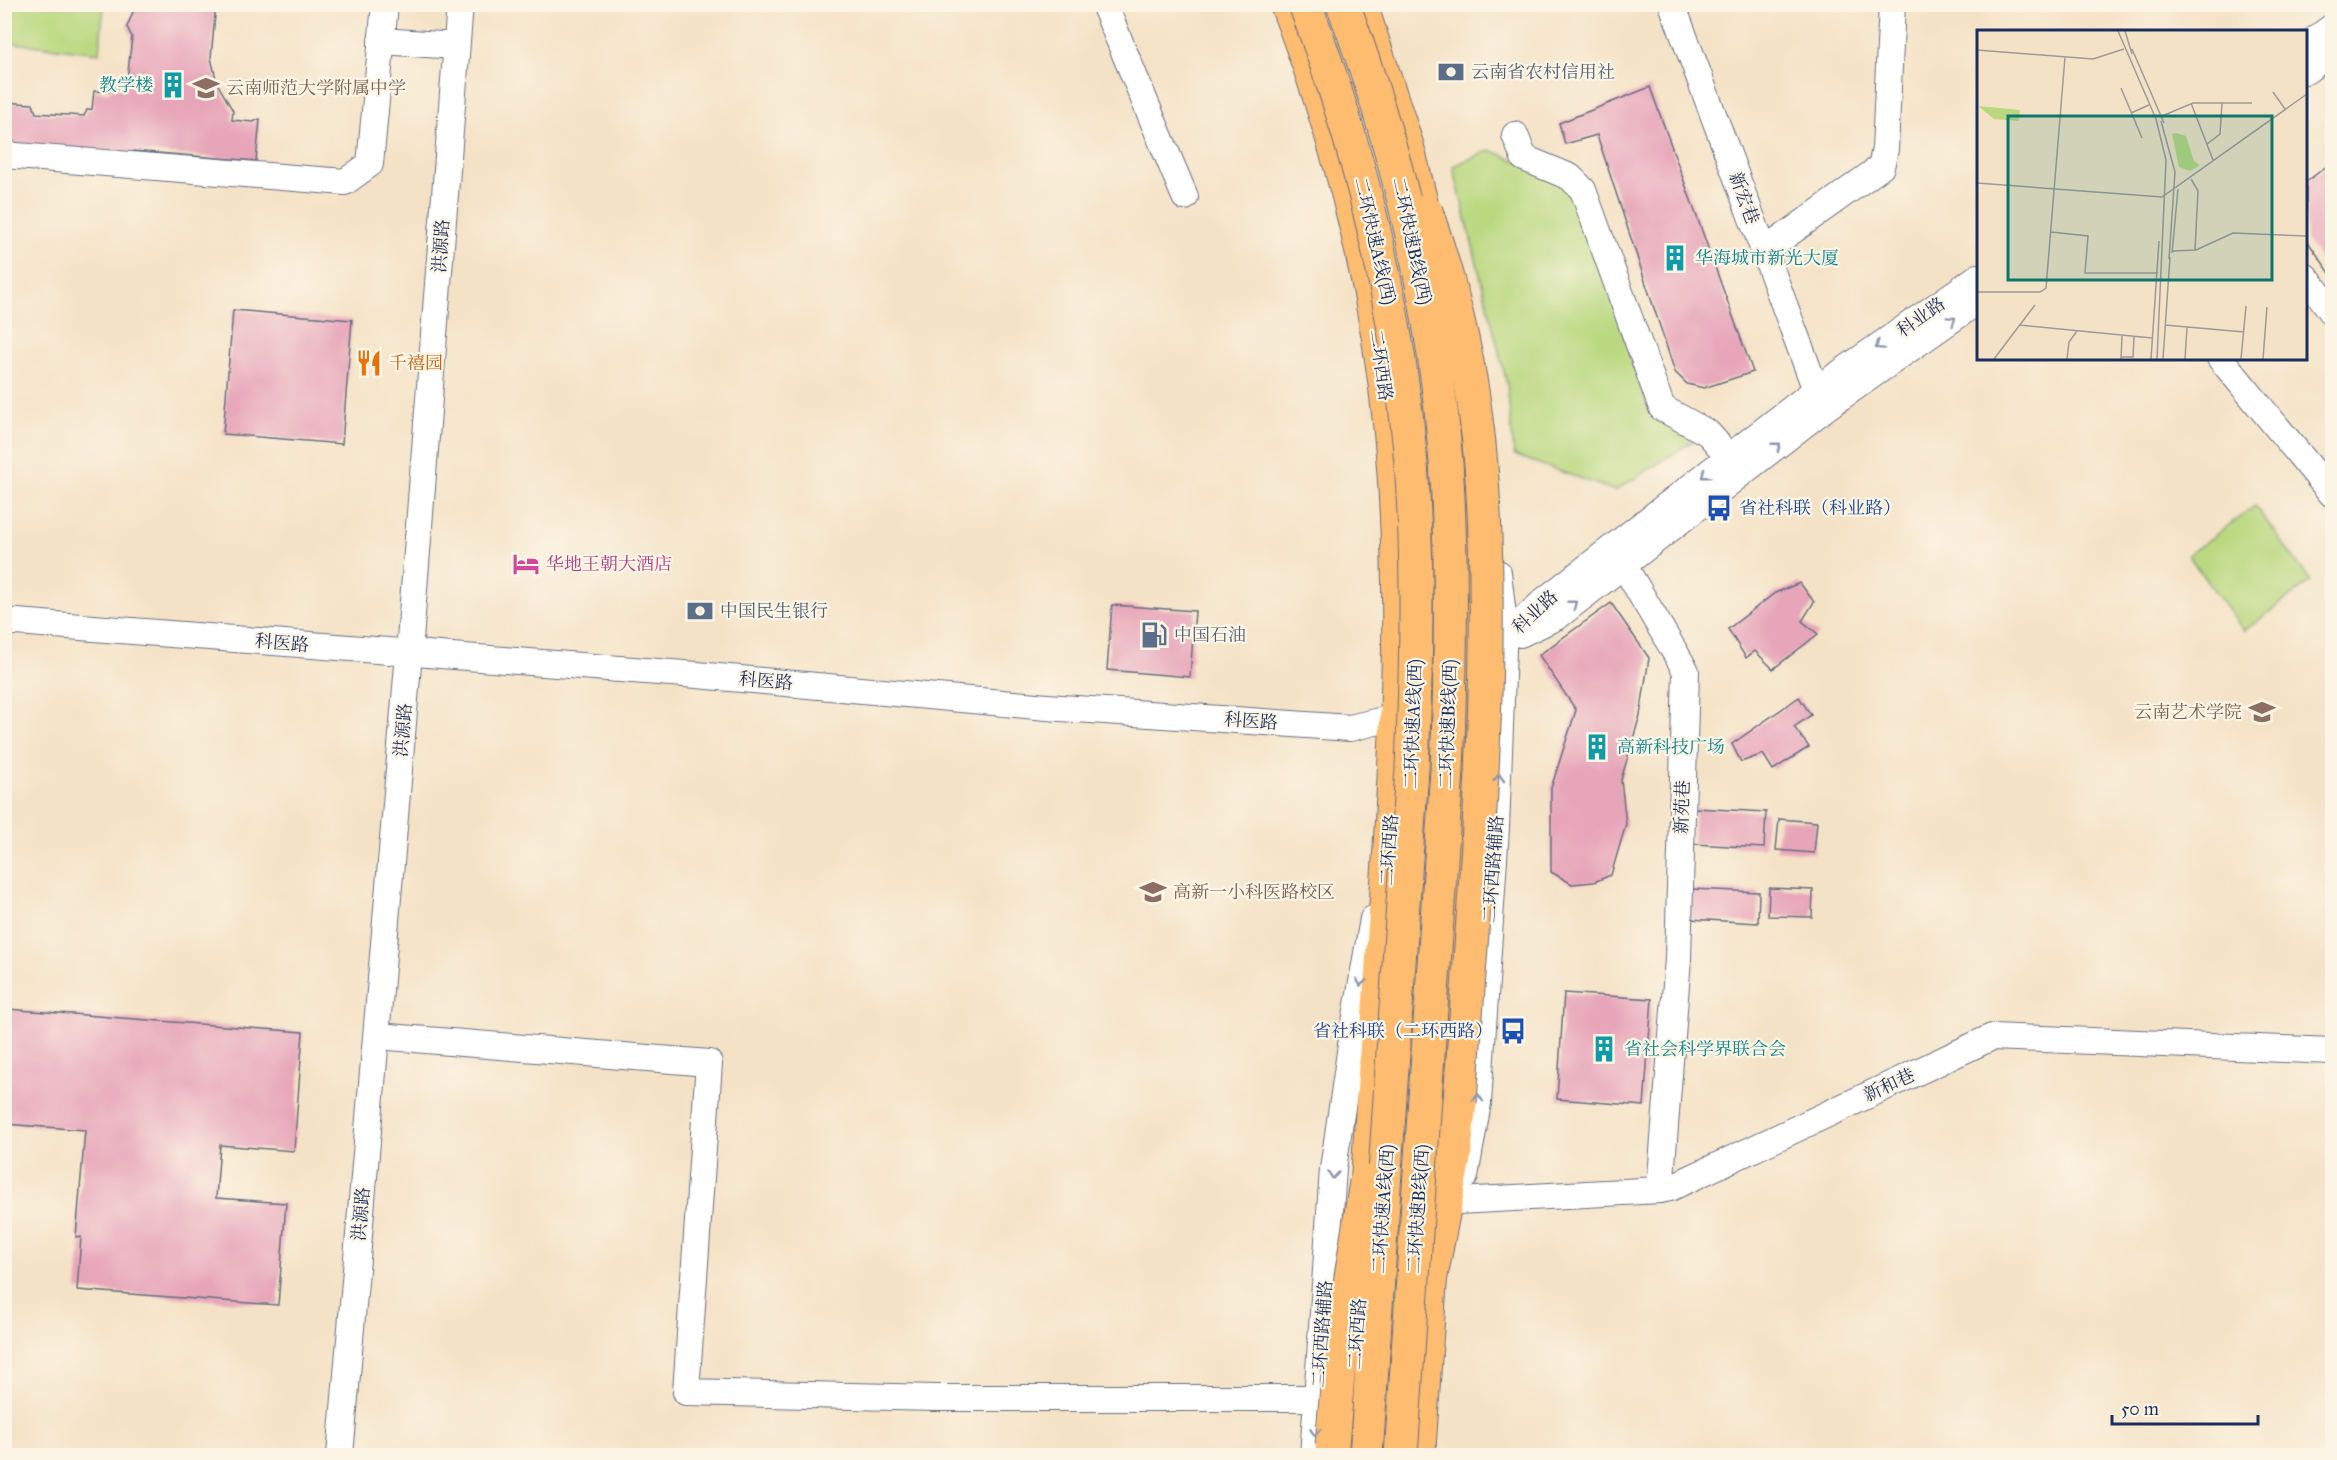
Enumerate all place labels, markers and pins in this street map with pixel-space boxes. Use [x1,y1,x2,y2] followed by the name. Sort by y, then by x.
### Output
[1436,57,1466,87] bank icon: 云南省农村信用社
[1471,61,1615,83] place label: 云南省农村信用社
[158,70,188,100] building icon: 教学楼
[191,73,221,103] school or university icon: 云南师范大学附属中学
[99,74,153,96] place label: 教学楼
[226,77,406,99] place label: 云南师范大学附属中学
[1660,243,1690,273] building icon: 华海城市新光大厦
[1695,247,1839,269] place label: 华海城市新光大厦
[354,348,384,378] restaurant icon: 千禧园
[389,352,443,374] place label: 千禧园
[1704,493,1734,523] bus stop icon: 省社科联（科业路）
[1739,497,1901,519] place label: 省社科联（科业路）
[511,549,541,579] hotel icon: 华地王朝大酒店
[546,553,672,575] place label: 华地王朝大酒店
[685,596,715,626] bank icon: 中国民生银行
[720,600,828,622] place label: 中国民生银行
[1139,620,1169,650] fuel station icon: 中国石油
[1174,624,1246,646] place label: 中国石油
[2247,697,2277,727] school or university icon: 云南艺术学院
[2134,701,2242,723] place label: 云南艺术学院
[1582,732,1612,762] building icon: 高新科技广场
[1617,736,1725,758] place label: 高新科技广场
[1138,877,1168,907] school or university icon: 高新一小科医路校区
[1173,881,1335,903] place label: 高新一小科医路校区
[1498,1016,1528,1046] bus stop icon: 省社科联（二环西路）
[1313,1020,1493,1042] place label: 省社科联（二环西路）
[1589,1034,1619,1064] building icon: 省社会科学界联合会
[1624,1038,1786,1060] place label: 省社会科学界联合会

